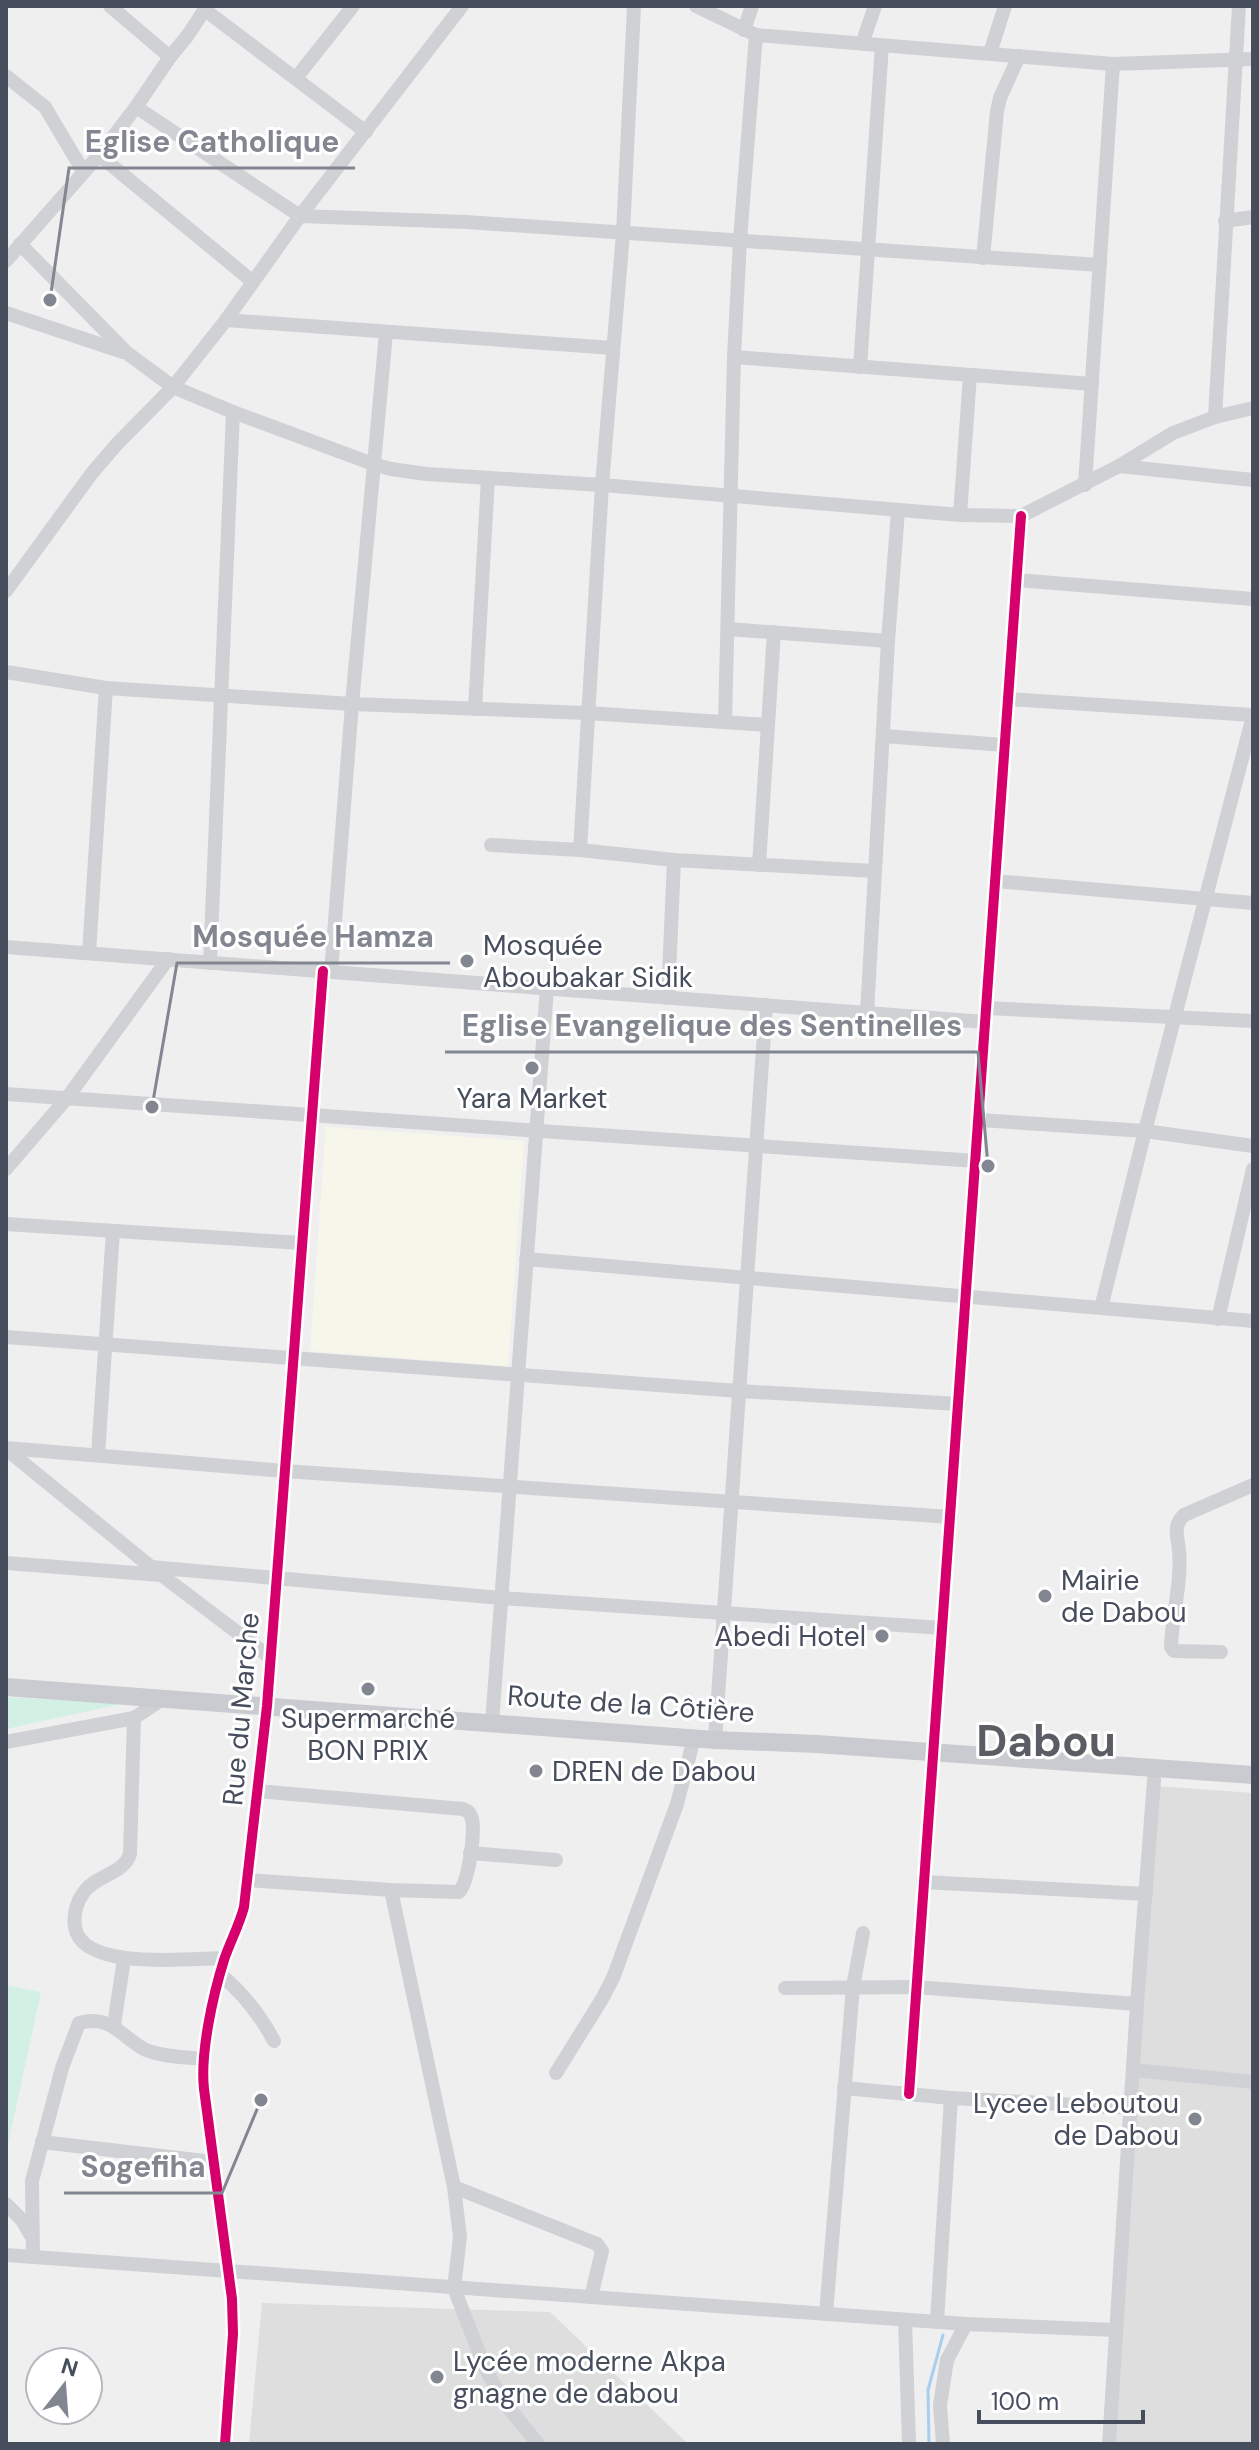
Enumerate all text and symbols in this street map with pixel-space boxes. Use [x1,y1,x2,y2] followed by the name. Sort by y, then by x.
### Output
[69,114,355,168] callout: Eglise Catholique
[85,122,339,161] text: Eglise Catholique
[177,909,450,963] callout: Mosquée Hamza
[192,917,434,956] text: Mosquée Hamza
[483,927,693,996] place label: Mosquée Aboubakar Sidik
[458,952,476,970] marker: Mosquée Aboubakar Sidik
[445,998,978,1052] callout: Eglise Evangelique des Sentinelles
[462,1006,962,1045] text: Eglise Evangelique des Sentinelles
[523,1059,541,1077] marker: Yara Market
[456,1080,608,1117] place label: Yara Market
[1061,1562,1187,1631] place label: Mairie de Dabou
[1036,1587,1054,1605] marker: Mairie de Dabou
[214,1611,268,1807] street label: Rue du Marche
[714,1618,866,1655] place label: Abedi Hotel
[873,1627,891,1645] marker: Abedi Hotel
[506,1677,756,1731] street label: Route de la Côtière
[359,1680,377,1698] marker: Supermarché BON PRIX
[281,1700,455,1769] place label: Supermarché BON PRIX
[976,1712,1116,1770] district label: Dabou
[552,1753,756,1790] place label: DREN de Dabou
[527,1762,545,1780] marker: DREN de Dabou
[973,2085,1179,2154] place label: Lycee Leboutou de Dabou
[1186,2110,1204,2128] marker: Lycee Leboutou de Dabou
[64,2139,222,2193] callout: Sogefiha
[80,2147,206,2186] text: Sogefiha
[453,2343,726,2412] place label: Lycée moderne Akpa gnagne de dabou
[24,2346,104,2426] north arrow
[58,2351,82,2384] text: N
[428,2368,446,2386] marker: Lycée moderne Akpa gnagne de dabou
[979,2374,1143,2424] scale bar
[991,2386,1059,2417] text: 100 m

